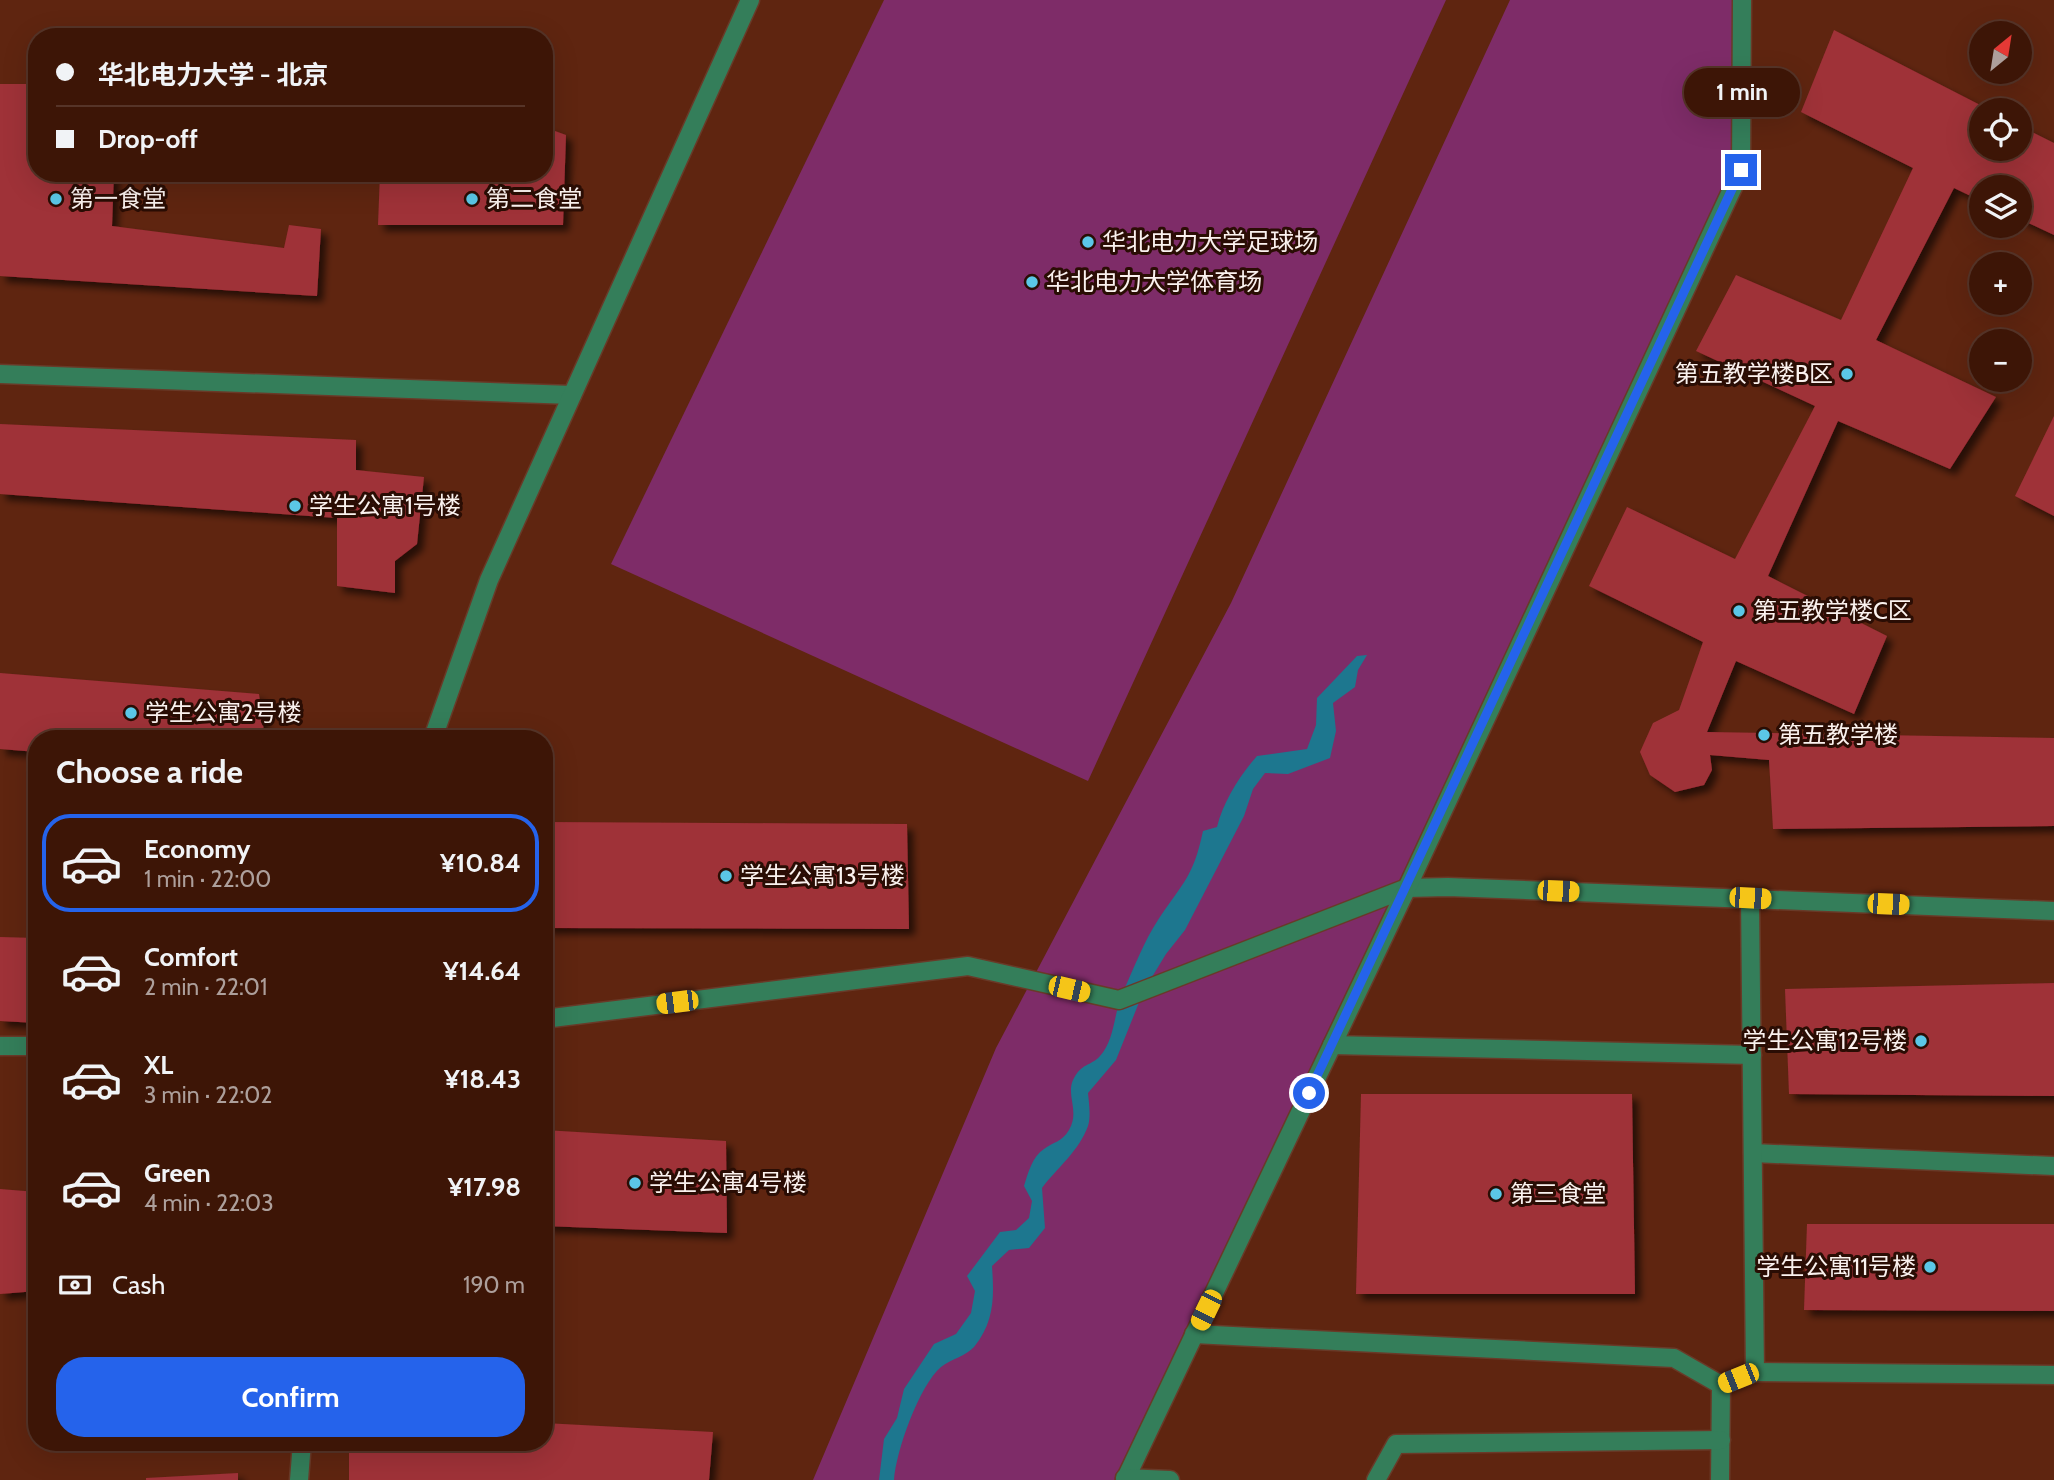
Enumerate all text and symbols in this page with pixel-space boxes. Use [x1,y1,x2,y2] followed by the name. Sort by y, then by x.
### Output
[1969,21,2032,84] north arrow
[1969,21,2032,392] map controls
[98,59,329,91] text: 华北电力大学 - 北京
[1683,68,1799,118] callout: 1 min
[1716,78,1768,106] text: 1 min
[1969,98,2032,161] button: locate
[98,123,198,155] text: Drop-off
[1725,154,1757,186] route end
[1969,175,2032,238] button: layers
[70,184,166,213] place label: 第一食堂
[486,184,582,213] place label: 第二食堂
[48,191,64,207] marker: 第一食堂
[464,191,480,207] marker: 第二食堂
[1102,227,1318,256] place label: 华北电力大学足球场
[1080,234,1096,250] marker: 华北电力大学足球场
[1969,252,2032,315] button: +
[1046,267,1262,296] place label: 华北电力大学体育场
[1024,274,1040,290] marker: 华北电力大学体育场
[1969,329,2032,392] button: −
[1675,359,1833,388] place label: 第五教学楼B区
[1839,366,1855,382] marker: 第五教学楼B区
[309,491,461,520] place label: 学生公寓1号楼
[287,498,303,514] marker: 学生公寓1号楼
[1753,596,1912,625] place label: 第五教学楼C区
[1731,603,1747,619] marker: 第五教学楼C区
[145,698,302,727] place label: 学生公寓2号楼
[123,705,139,721] marker: 学生公寓2号楼
[1778,720,1898,749] place label: 第五教学楼
[1756,727,1772,743] marker: 第五教学楼
[56,752,243,791] text: Choose a ride
[60,832,123,895] icon: car
[144,833,250,865] text: Economy
[440,847,521,879] text: ¥10.84
[740,861,905,890] place label: 学生公寓13号楼
[144,865,271,893] text: 1 min · 22:00
[718,868,734,884] marker: 学生公寓13号楼
[1537,880,1580,902] car
[1729,886,1772,910] car
[1867,893,1910,915] car
[60,940,123,1003] icon: car
[144,941,238,973] text: Comfort
[443,955,521,987] text: ¥14.64
[144,973,267,1001] text: 2 min · 22:01
[1047,974,1092,1004] car
[655,989,700,1015] car
[1743,1026,1907,1055] place label: 学生公寓12号楼
[1913,1033,1929,1049] marker: 学生公寓12号楼
[60,1048,123,1111] icon: car
[144,1049,173,1081] text: XL
[444,1063,521,1095] text: ¥18.43
[1293,1077,1325,1109] route start
[144,1081,272,1109] text: 3 min · 22:02
[60,1156,123,1219] icon: car
[144,1157,211,1189] text: Green
[649,1168,807,1197] place label: 学生公寓4号楼
[448,1171,521,1203] text: ¥17.98
[627,1175,643,1191] marker: 学生公寓4号楼
[1510,1179,1606,1208] place label: 第三食堂
[1488,1186,1504,1202] marker: 第三食堂
[144,1189,274,1217] text: 4 min · 22:03
[1756,1252,1916,1281] place label: 学生公寓11号楼
[1922,1259,1938,1275] marker: 学生公寓11号楼
[56,1266,94,1304] icon: cash
[112,1269,165,1301] text: Cash
[463,1271,525,1299] text: 190 m
[1188,1287,1225,1333] car
[56,1357,525,1437] button: Confirm
[1715,1360,1762,1396] car

